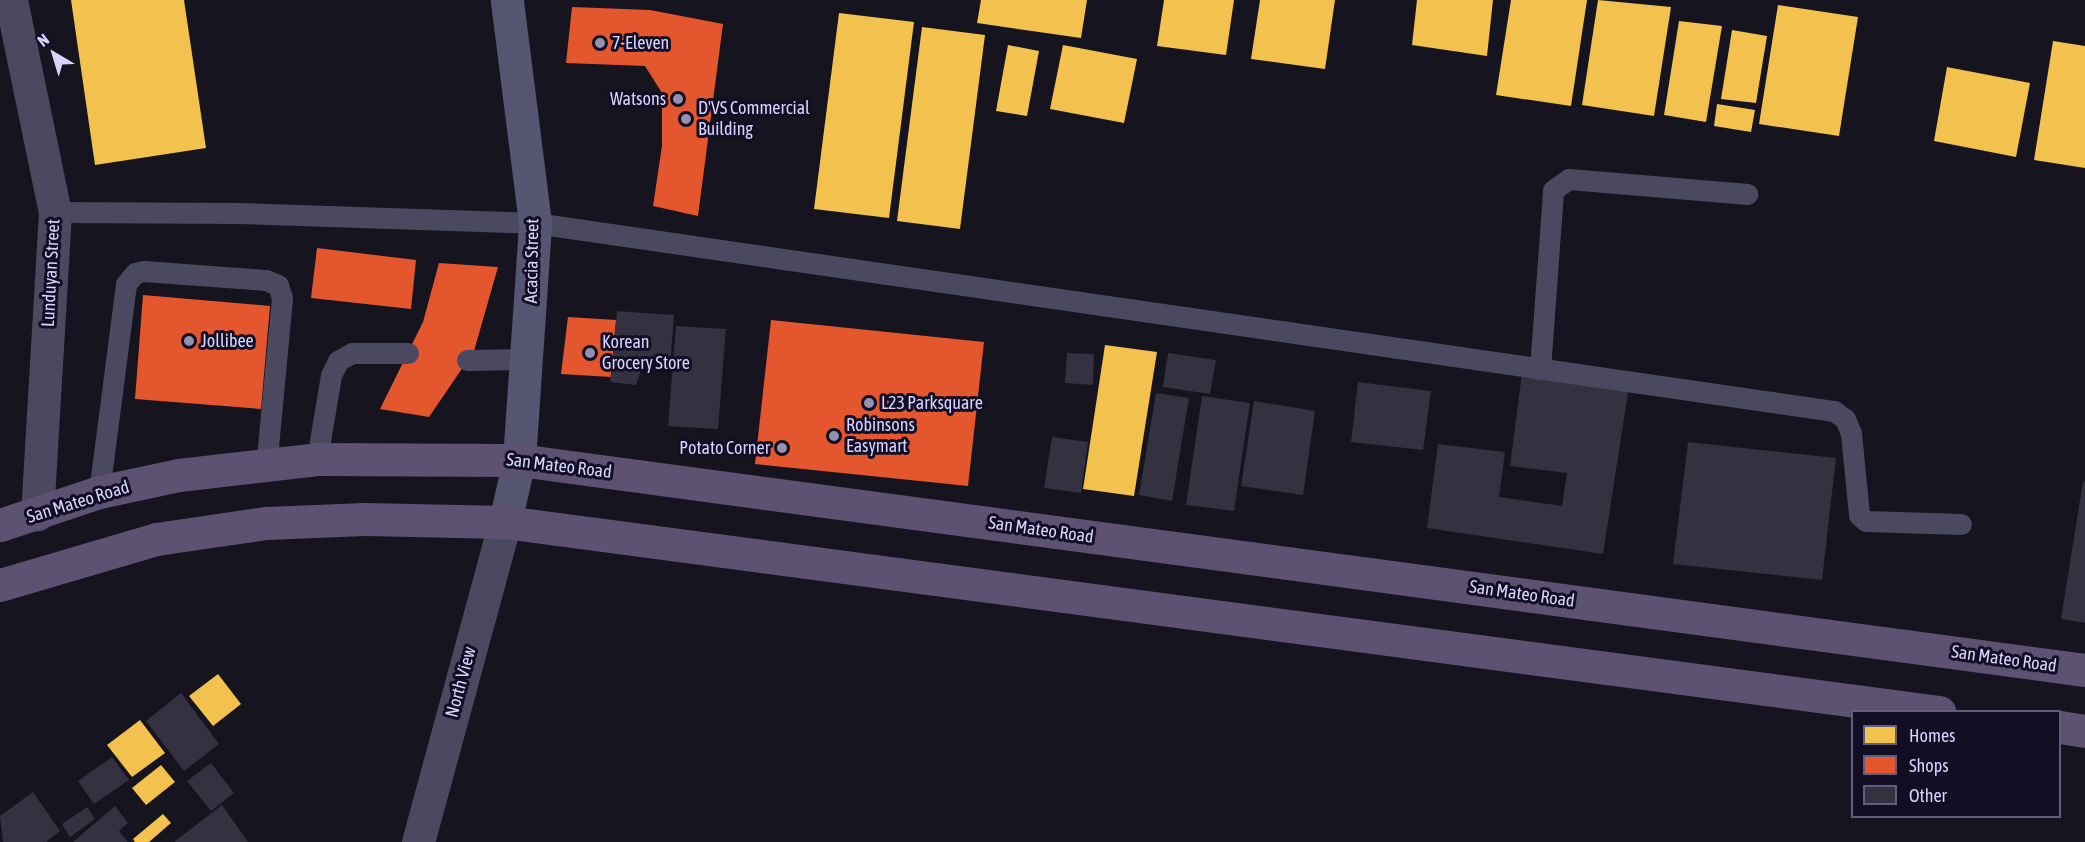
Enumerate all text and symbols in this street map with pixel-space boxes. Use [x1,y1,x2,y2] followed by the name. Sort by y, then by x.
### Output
[24,24,84,84] north arrow
[34,30,52,50] text: N
[612,32,669,54] place label: 7-Eleven
[593,36,607,50] marker: 7-Eleven
[610,88,666,110] place label: Watsons
[671,92,685,106] marker: Watsons
[698,98,810,140] place label: D'VS Commercial Building
[679,112,693,126] marker: D'VS Commercial Building
[520,218,544,304] street label: Acacia Street
[37,219,65,327] street label: Lunduyan Street
[201,330,254,352] place label: Jollibee
[602,332,690,374] place label: Korean Grocery Store
[182,334,196,348] marker: Jollibee
[583,346,597,360] marker: Korean Grocery Store
[881,392,983,414] place label: L23 Parksquare
[862,396,876,410] marker: L23 Parksquare
[846,415,915,458] place label: Robinsons Easymart
[827,429,841,443] marker: Robinsons Easymart
[679,437,770,459] place label: Potato Corner
[775,441,789,455] marker: Potato Corner
[505,449,613,483] street label: San Mateo Road
[24,476,132,528] street label: San Mateo Road
[987,512,1095,548] street label: San Mateo Road
[1468,576,1576,612] street label: San Mateo Road
[1950,641,2058,677] street label: San Mateo Road
[441,644,481,720] street label: North View
[1851,710,2061,818] legend
[1909,725,1955,746] text: Homes
[1909,755,1949,776] text: Shops
[1909,785,1947,806] text: Other

